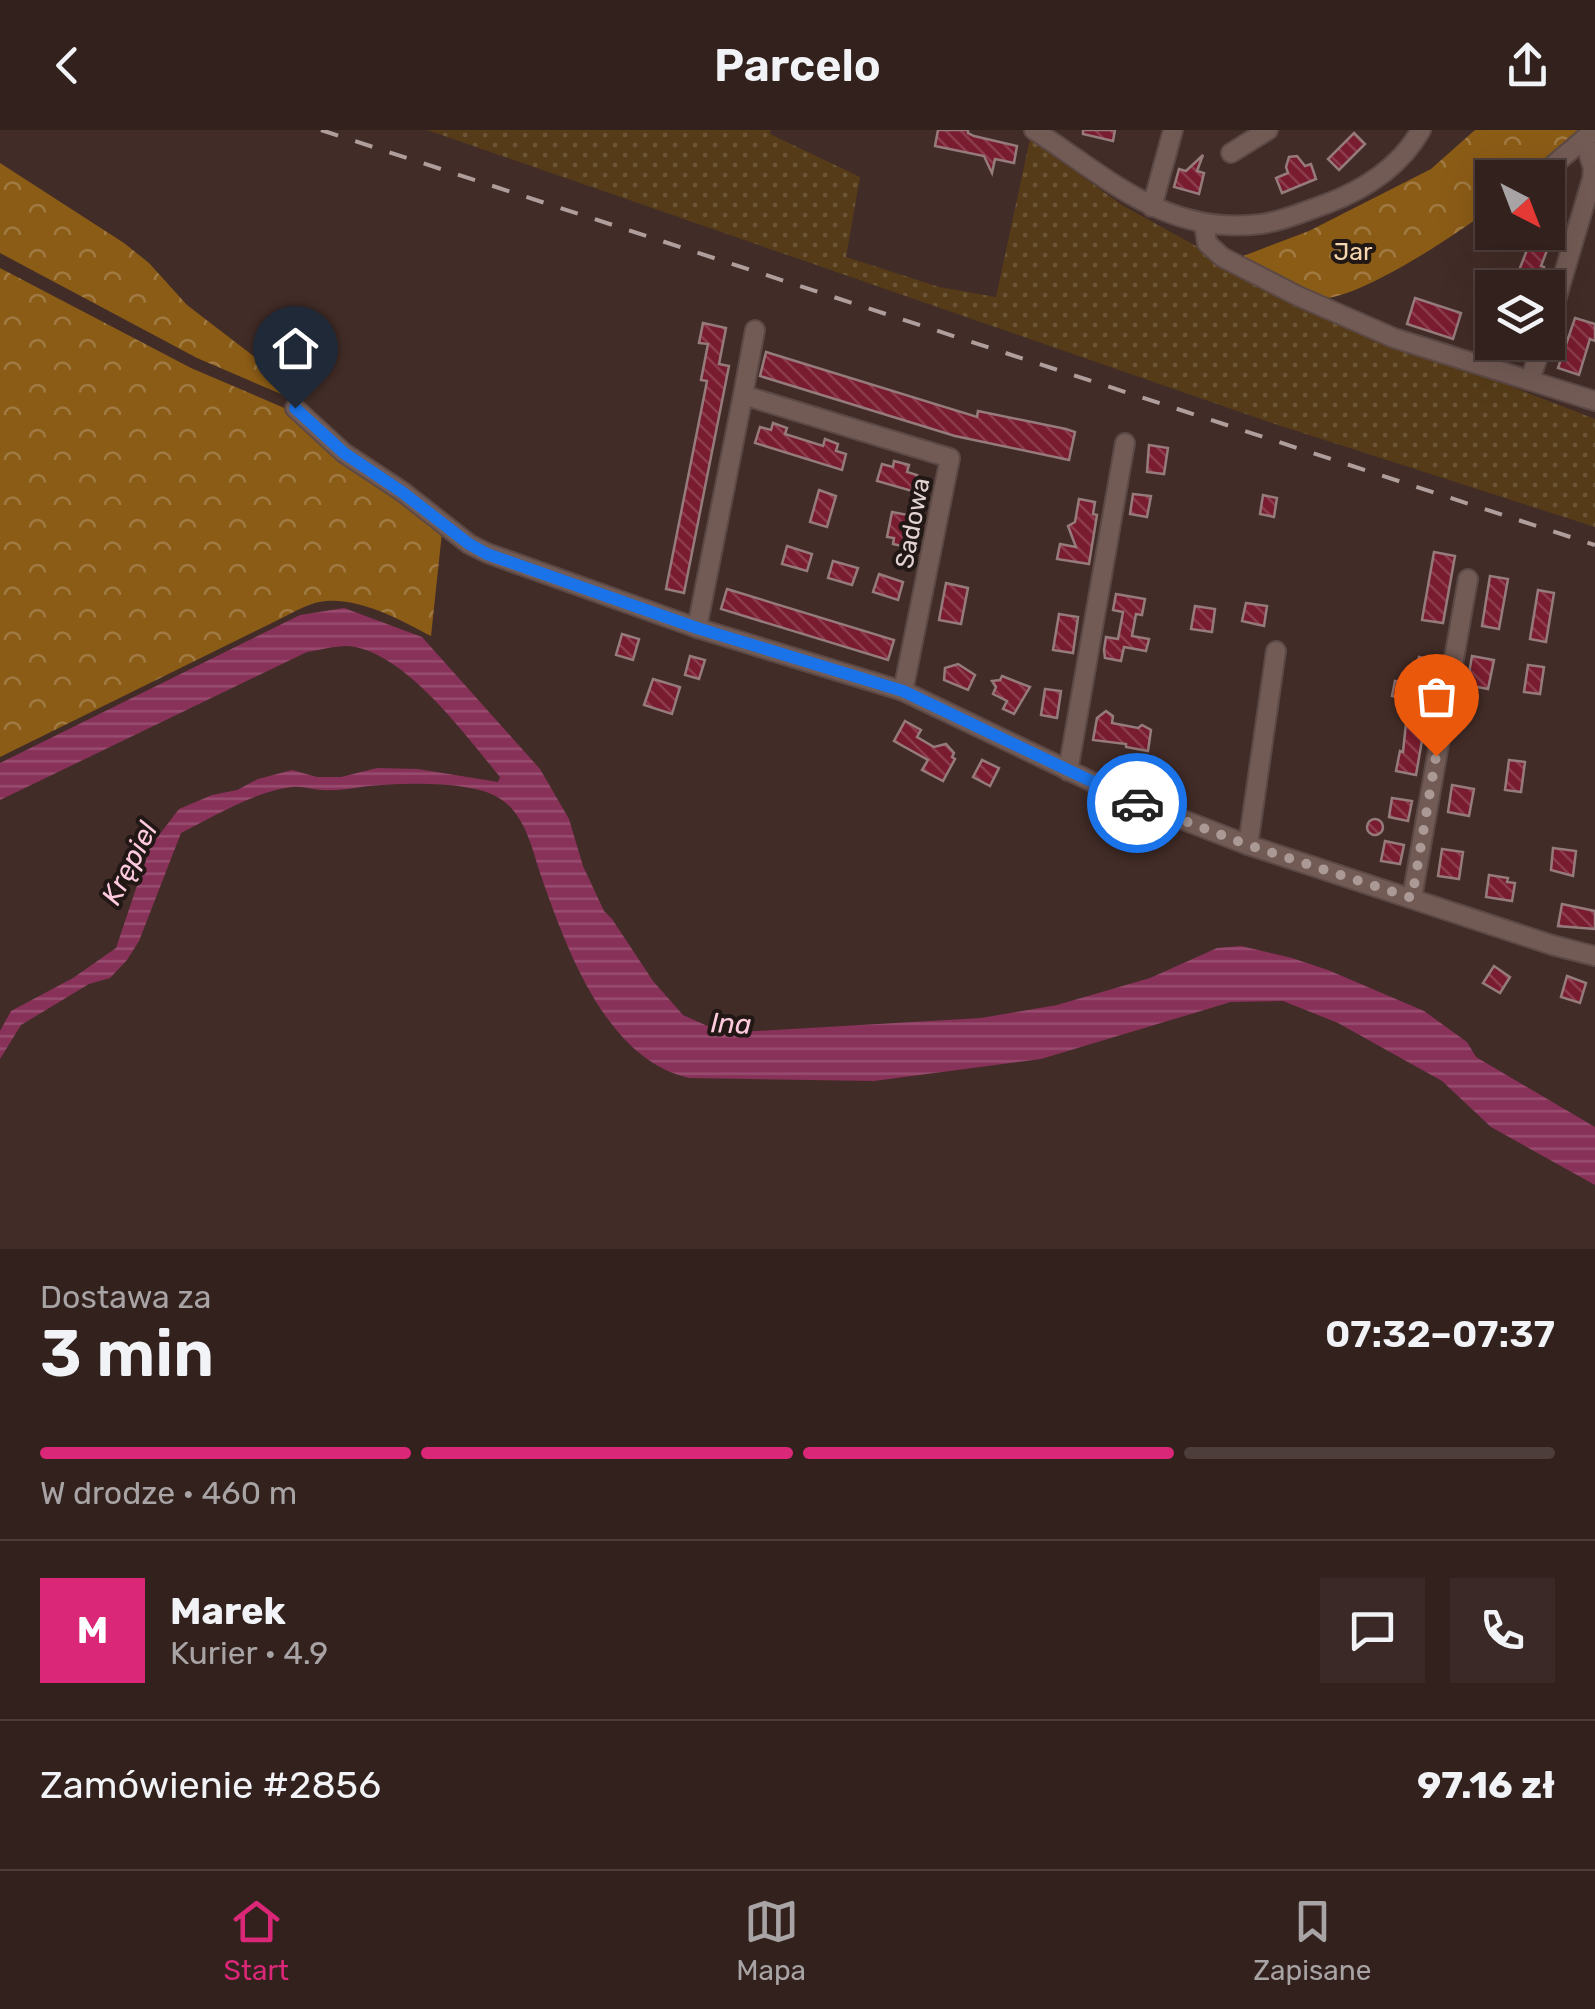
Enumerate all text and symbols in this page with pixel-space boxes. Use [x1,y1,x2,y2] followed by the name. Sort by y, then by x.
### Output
[40,38,95,93] icon: back
[1500,38,1555,93] icon: share
[714,39,881,92] text: Parcelo
[1475,160,1565,250] north arrow
[1475,160,1565,360] map controls
[1333,237,1373,266] park label: Jar
[1475,270,1565,360] button: layers
[253,306,338,409] pin
[268,321,323,376] icon: home
[890,475,935,571] street label: Sadowa
[1394,654,1479,757] pin
[1409,669,1464,724] icon: bag
[1087,753,1187,853] courier
[1110,776,1165,831] icon: car
[95,815,165,910] water label: Krępiel
[710,1006,752,1041] water label: Ina
[40,1278,211,1316] text: Dostawa za
[1325,1311,1555,1357] text: 07:32–07:37
[40,1315,214,1392] text: 3 min
[40,1474,297,1512] text: W drodze · 460 m
[1320,1578,1425,1683] button: chat
[1450,1578,1555,1683] button: phone
[170,1588,286,1634] text: Marek
[77,1607,108,1653] text: M
[170,1634,328,1672] text: Kurier · 4.9
[40,1762,381,1808] text: Zamówienie #2856
[1417,1762,1555,1808] text: 97.16 zł
[224,1894,289,1987] tab: Start
[736,1894,806,1987] tab: Mapa
[1253,1894,1371,1987] tab: Zapisane

